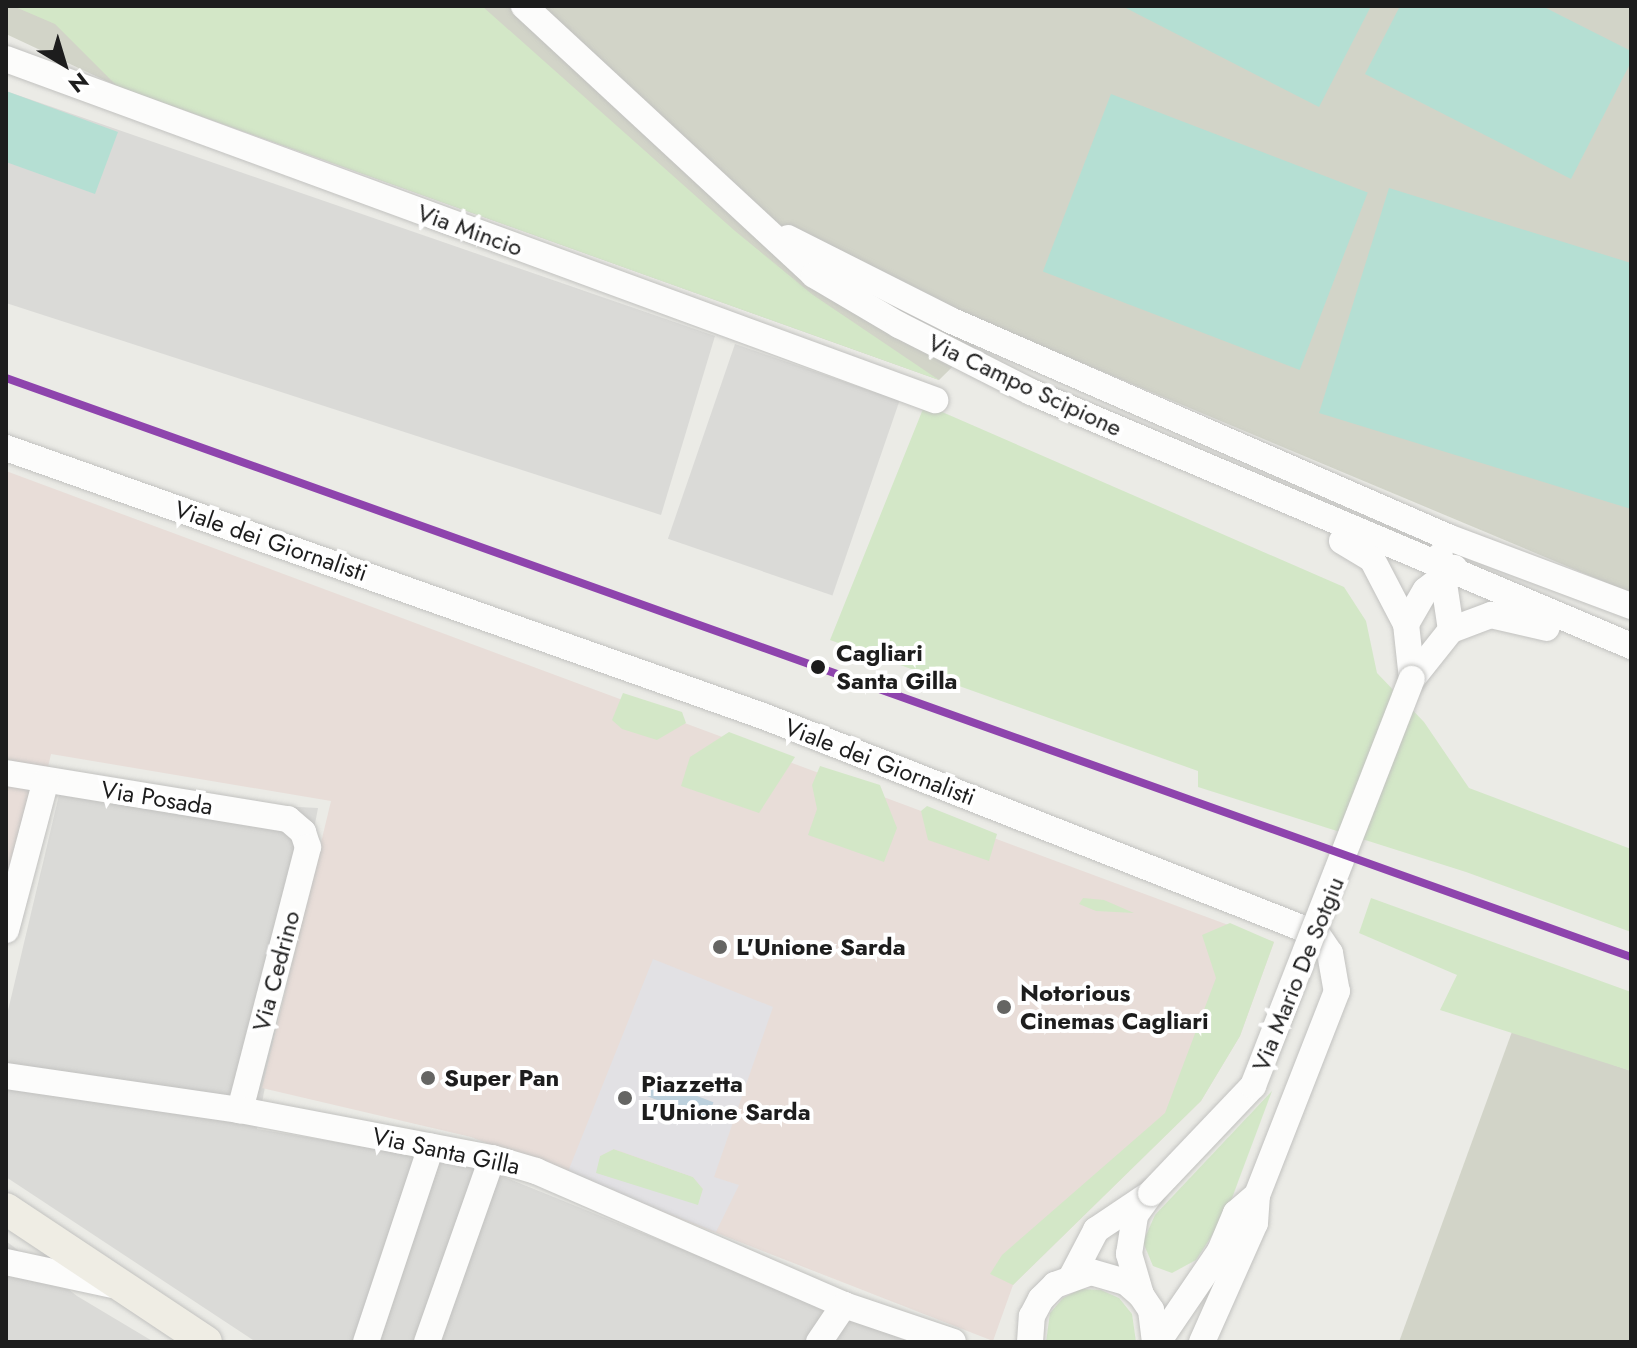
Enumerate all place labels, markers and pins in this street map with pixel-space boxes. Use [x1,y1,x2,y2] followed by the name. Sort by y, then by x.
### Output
[836,639,958,695] place label: Cagliari Santa Gilla
[807,656,829,678] marker: Cagliari Santa Gilla
[736,933,906,961] place label: L'Unione Sarda
[711,938,729,956] marker: L'Unione Sarda
[1020,979,1209,1035] place label: Notorious Cinemas Cagliari
[995,998,1013,1016] marker: Notorious Cinemas Cagliari
[444,1064,559,1092] place label: Super Pan
[419,1069,437,1087] marker: Super Pan
[641,1070,811,1126] place label: Piazzetta L'Unione Sarda
[616,1089,634,1107] marker: Piazzetta L'Unione Sarda

